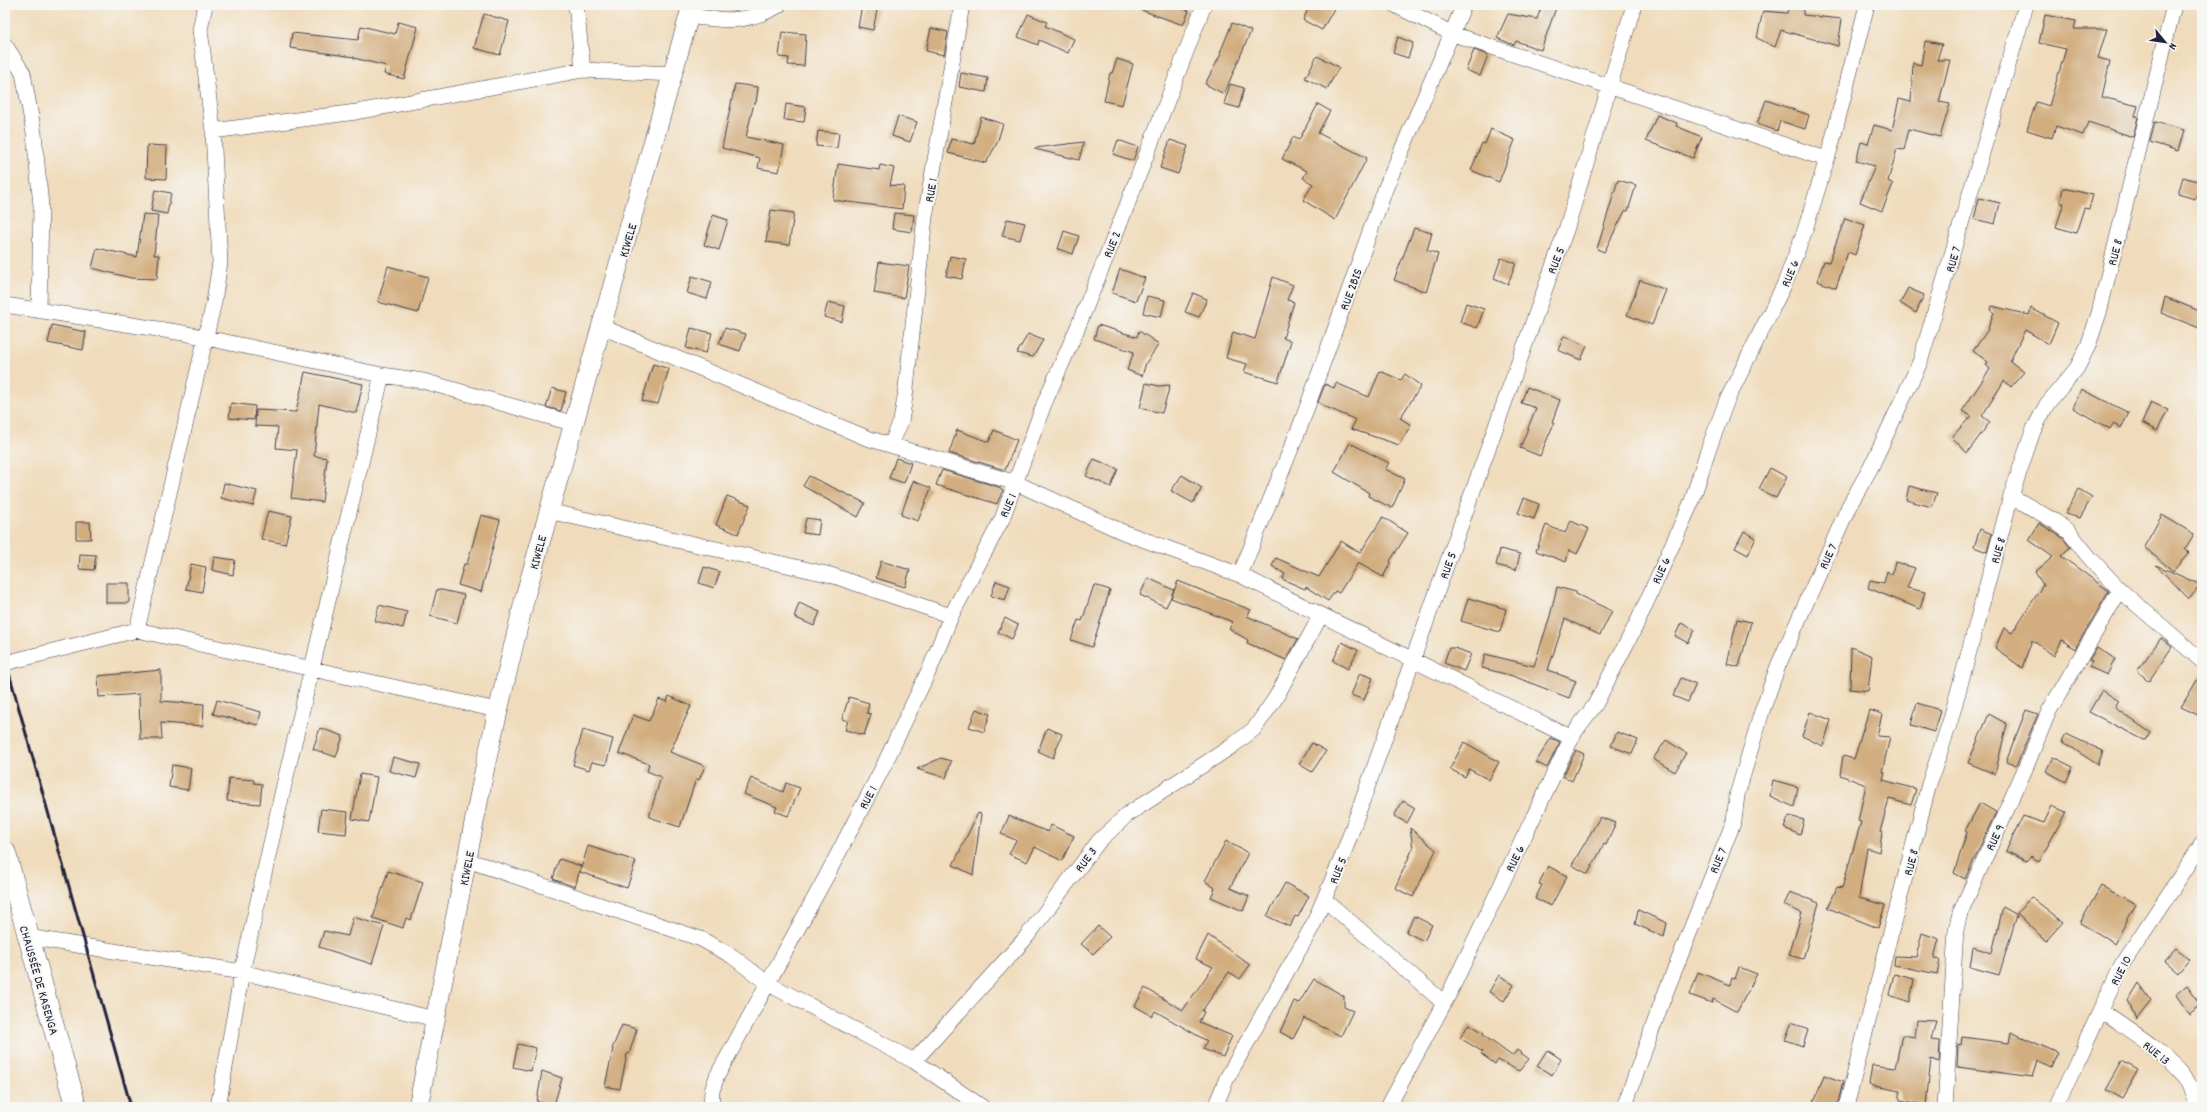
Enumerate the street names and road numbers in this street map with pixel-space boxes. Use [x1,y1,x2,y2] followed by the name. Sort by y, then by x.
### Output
[921,177,944,204] street label: RUE 1
[615,221,643,260] street label: KIWELE
[1099,229,1127,261] street label: RUE 2
[2104,237,2129,268] street label: RUE 8
[1942,244,1967,275] street label: RUE 7
[1544,245,1571,277] street label: RUE 5
[1777,257,1805,290] street label: RUE 6
[1336,266,1369,313] street label: RUE 2BIS
[996,491,1023,521] street label: RUE 1
[526,533,553,572] street label: KIWELE
[1987,535,2012,566] street label: RUE 8
[1815,541,1843,573] street label: RUE 7
[1436,550,1463,582] street label: RUE 5
[1648,554,1677,588] street label: RUE 6
[855,783,883,813] street label: RUE 1
[1982,822,2011,855] street label: RUE 9
[1502,842,1531,876] street label: RUE 6
[1071,844,1103,877] street label: RUE 3
[1706,845,1733,877] street label: RUE 7
[1900,847,1925,878] street label: RUE 8
[456,850,481,887] street label: KIWELE
[1326,855,1353,887] street label: RUE 5
[13,924,62,1038] street label: CHAUSSÉE DE KASENGA
[2107,953,2138,989] street label: RUE 10
[2138,1037,2173,1071] street label: RUE 13

